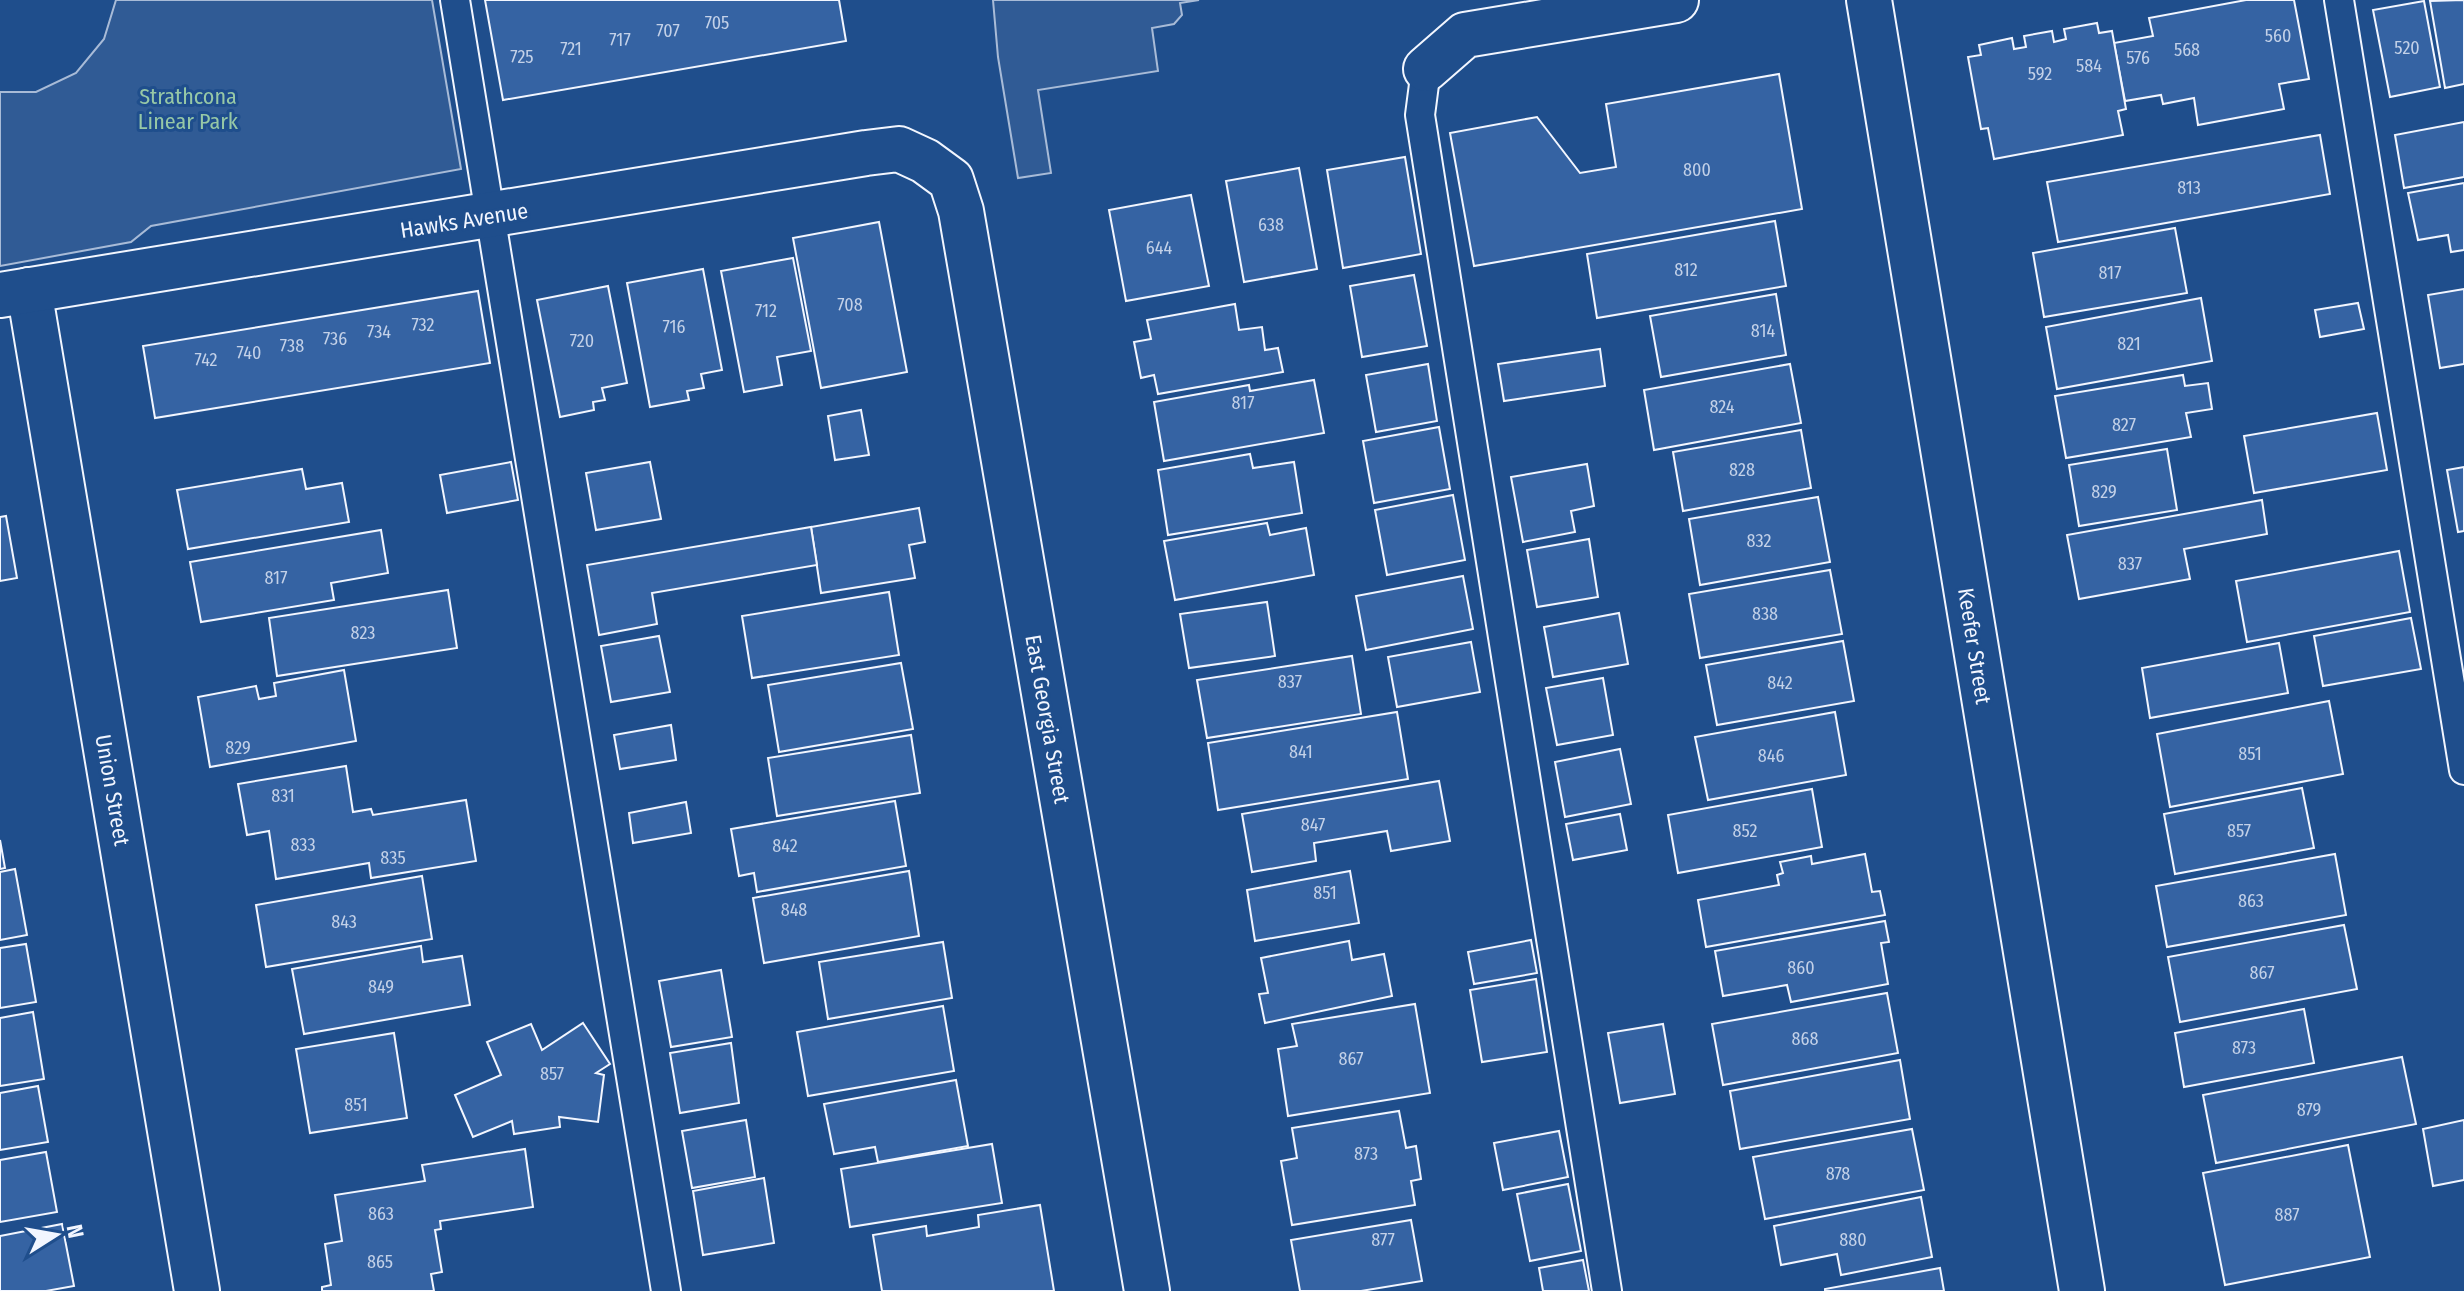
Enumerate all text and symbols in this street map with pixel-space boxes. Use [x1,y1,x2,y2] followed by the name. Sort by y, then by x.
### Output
[705,12,729,34] house number: 705
[656,20,680,42] house number: 707
[2265,25,2291,47] house number: 560
[609,29,631,51] house number: 717
[2394,37,2420,59] house number: 520
[560,38,582,60] house number: 721
[2174,39,2200,61] house number: 568
[510,46,534,68] house number: 725
[2126,47,2150,69] house number: 576
[2076,55,2102,77] house number: 584
[2028,63,2052,85] house number: 592
[138,83,239,135] park label: Strathcona Linear Park
[1683,159,1711,181] house number: 800
[2177,177,2201,199] house number: 813
[398,197,530,244] street label: Hawks Avenue
[1258,214,1284,236] house number: 638
[1146,237,1172,259] house number: 644
[1674,259,1698,281] house number: 812
[2099,262,2121,284] house number: 817
[837,294,863,316] house number: 708
[755,300,777,322] house number: 712
[411,314,435,336] house number: 732
[662,316,686,338] house number: 716
[1751,320,1775,342] house number: 814
[367,321,391,343] house number: 734
[323,328,347,350] house number: 736
[570,330,594,352] house number: 720
[2117,333,2141,355] house number: 821
[280,335,304,357] house number: 738
[237,342,261,364] house number: 740
[194,349,218,371] house number: 742
[1232,392,1254,414] house number: 817
[1709,396,1735,418] house number: 824
[2112,414,2136,436] house number: 827
[1729,459,1755,481] house number: 828
[2091,481,2117,503] house number: 829
[1747,530,1772,552] house number: 832
[2118,553,2142,575] house number: 837
[265,567,287,589] house number: 817
[1952,586,1997,707] street label: Keefer Street
[1752,603,1778,625] house number: 838
[351,622,375,644] house number: 823
[1019,633,1076,806] street label: East Georgia Street
[1278,671,1302,693] house number: 837
[1767,672,1793,694] house number: 842
[89,732,136,849] street label: Union Street
[225,737,251,759] house number: 829
[1289,741,1313,763] house number: 841
[2238,743,2262,765] house number: 851
[1758,745,1784,767] house number: 846
[271,785,295,807] house number: 831
[1301,814,1325,836] house number: 847
[1732,820,1758,842] house number: 852
[2227,820,2251,842] house number: 857
[290,834,316,856] house number: 833
[772,835,798,857] house number: 842
[380,847,406,869] house number: 835
[1313,882,1337,904] house number: 851
[2238,890,2264,912] house number: 863
[781,899,807,921] house number: 848
[331,911,357,933] house number: 843
[1787,957,1815,979] house number: 860
[2250,962,2274,984] house number: 867
[368,976,394,998] house number: 849
[1792,1028,1818,1050] house number: 868
[2232,1037,2256,1059] house number: 873
[1339,1048,1363,1070] house number: 867
[540,1063,564,1085] house number: 857
[344,1094,368,1116] house number: 851
[2297,1099,2321,1121] house number: 879
[1354,1143,1378,1165] house number: 873
[1826,1163,1850,1185] house number: 878
[16,1195,96,1275] north arrow
[368,1203,394,1225] house number: 863
[2274,1204,2300,1226] house number: 887
[61,1222,90,1240] text: N
[1371,1229,1395,1251] house number: 877
[1839,1229,1867,1251] house number: 880
[367,1251,393,1273] house number: 865

